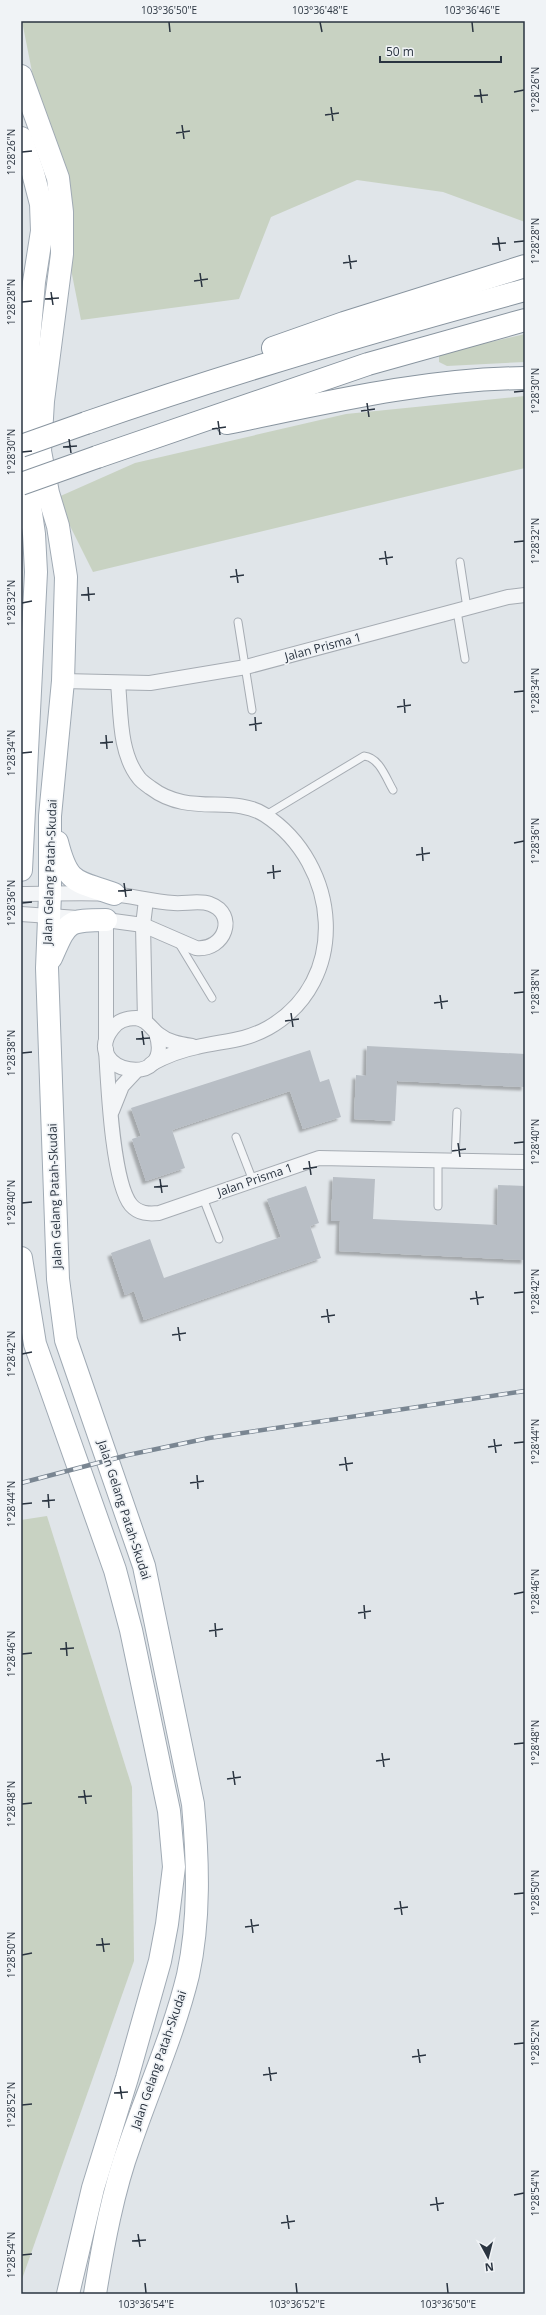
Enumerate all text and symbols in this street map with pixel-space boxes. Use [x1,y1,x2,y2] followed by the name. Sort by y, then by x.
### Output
[141,3,197,17] text: 103°36'50"E
[292,3,348,17] text: 103°36'48"E
[444,3,500,17] text: 103°36'46"E
[380,38,501,64] scale bar
[386,43,414,60] text: 50 m
[528,67,542,113] text: 1°28'26"N
[4,129,18,175] text: 1°28'26"N
[528,218,542,264] text: 1°28'28"N
[4,279,18,325] text: 1°28'28"N
[528,368,542,414] text: 1°28'30"N
[4,429,18,475] text: 1°28'30"N
[528,518,542,564] text: 1°28'32"N
[4,580,18,626] text: 1°28'32"N
[282,628,363,665] street label: Jalan Prisma 1
[528,668,542,714] text: 1°28'34"N
[4,730,18,776] text: 1°28'34"N
[38,799,61,946] street label: Jalan Gelang Patah-Skudai
[528,818,542,864] text: 1°28'36"N
[4,880,18,926] text: 1°28'36"N
[528,969,542,1015] text: 1°28'38"N
[4,1030,18,1076] text: 1°28'38"N
[528,1119,542,1165] text: 1°28'40"N
[43,1123,66,1270] street label: Jalan Gelang Patah-Skudai
[214,1159,295,1201] street label: Jalan Prisma 1
[4,1180,18,1226] text: 1°28'40"N
[528,1269,542,1315] text: 1°28'42"N
[4,1331,18,1377] text: 1°28'42"N
[528,1419,542,1465] text: 1°28'44"N
[94,1437,155,1582] street label: Jalan Gelang Patah-Skudai
[4,1481,18,1527] text: 1°28'44"N
[528,1569,542,1615] text: 1°28'46"N
[4,1631,18,1677] text: 1°28'46"N
[528,1720,542,1766] text: 1°28'48"N
[4,1781,18,1827] text: 1°28'48"N
[528,1870,542,1916] text: 1°28'50"N
[4,1932,18,1978] text: 1°28'50"N
[126,1988,190,2132] street label: Jalan Gelang Patah-Skudai
[528,2020,542,2066] text: 1°28'52"N
[4,2082,18,2128] text: 1°28'52"N
[528,2170,542,2216] text: 1°28'54"N
[4,2232,18,2278] text: 1°28'54"N
[468,2237,508,2277] north arrow
[484,2259,495,2275] text: N
[118,2297,174,2311] text: 103°36'54"E
[269,2297,325,2311] text: 103°36'52"E
[420,2297,476,2311] text: 103°36'50"E

